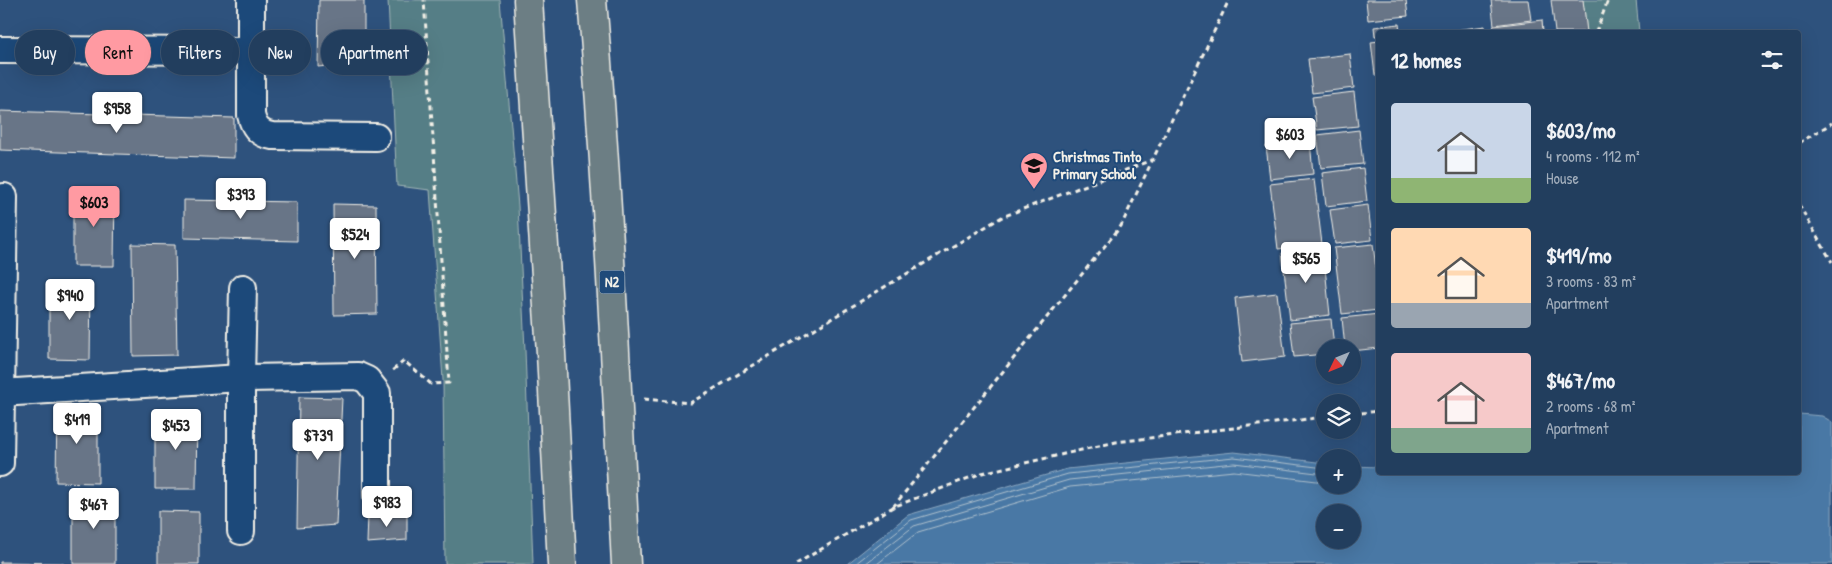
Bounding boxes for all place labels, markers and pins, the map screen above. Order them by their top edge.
pin: $958 [87,92,147,134]
pin: $603 [1260,118,1320,160]
place label: Christmas Tinto Primary School [1053,146,1141,185]
school or university icon: Christmas Tinto Primary School [1019,151,1049,190]
pin: $393 [211,178,271,220]
pin: $603 [64,186,124,228]
pin: $524 [325,218,385,260]
pin: $565 [1276,242,1336,284]
pin: $940 [40,278,100,321]
pin: $419 [47,402,107,445]
pin: $453 [146,408,206,451]
pin: $739 [288,418,348,461]
pin: $983 [357,486,417,528]
pin: $467 [64,488,124,530]

